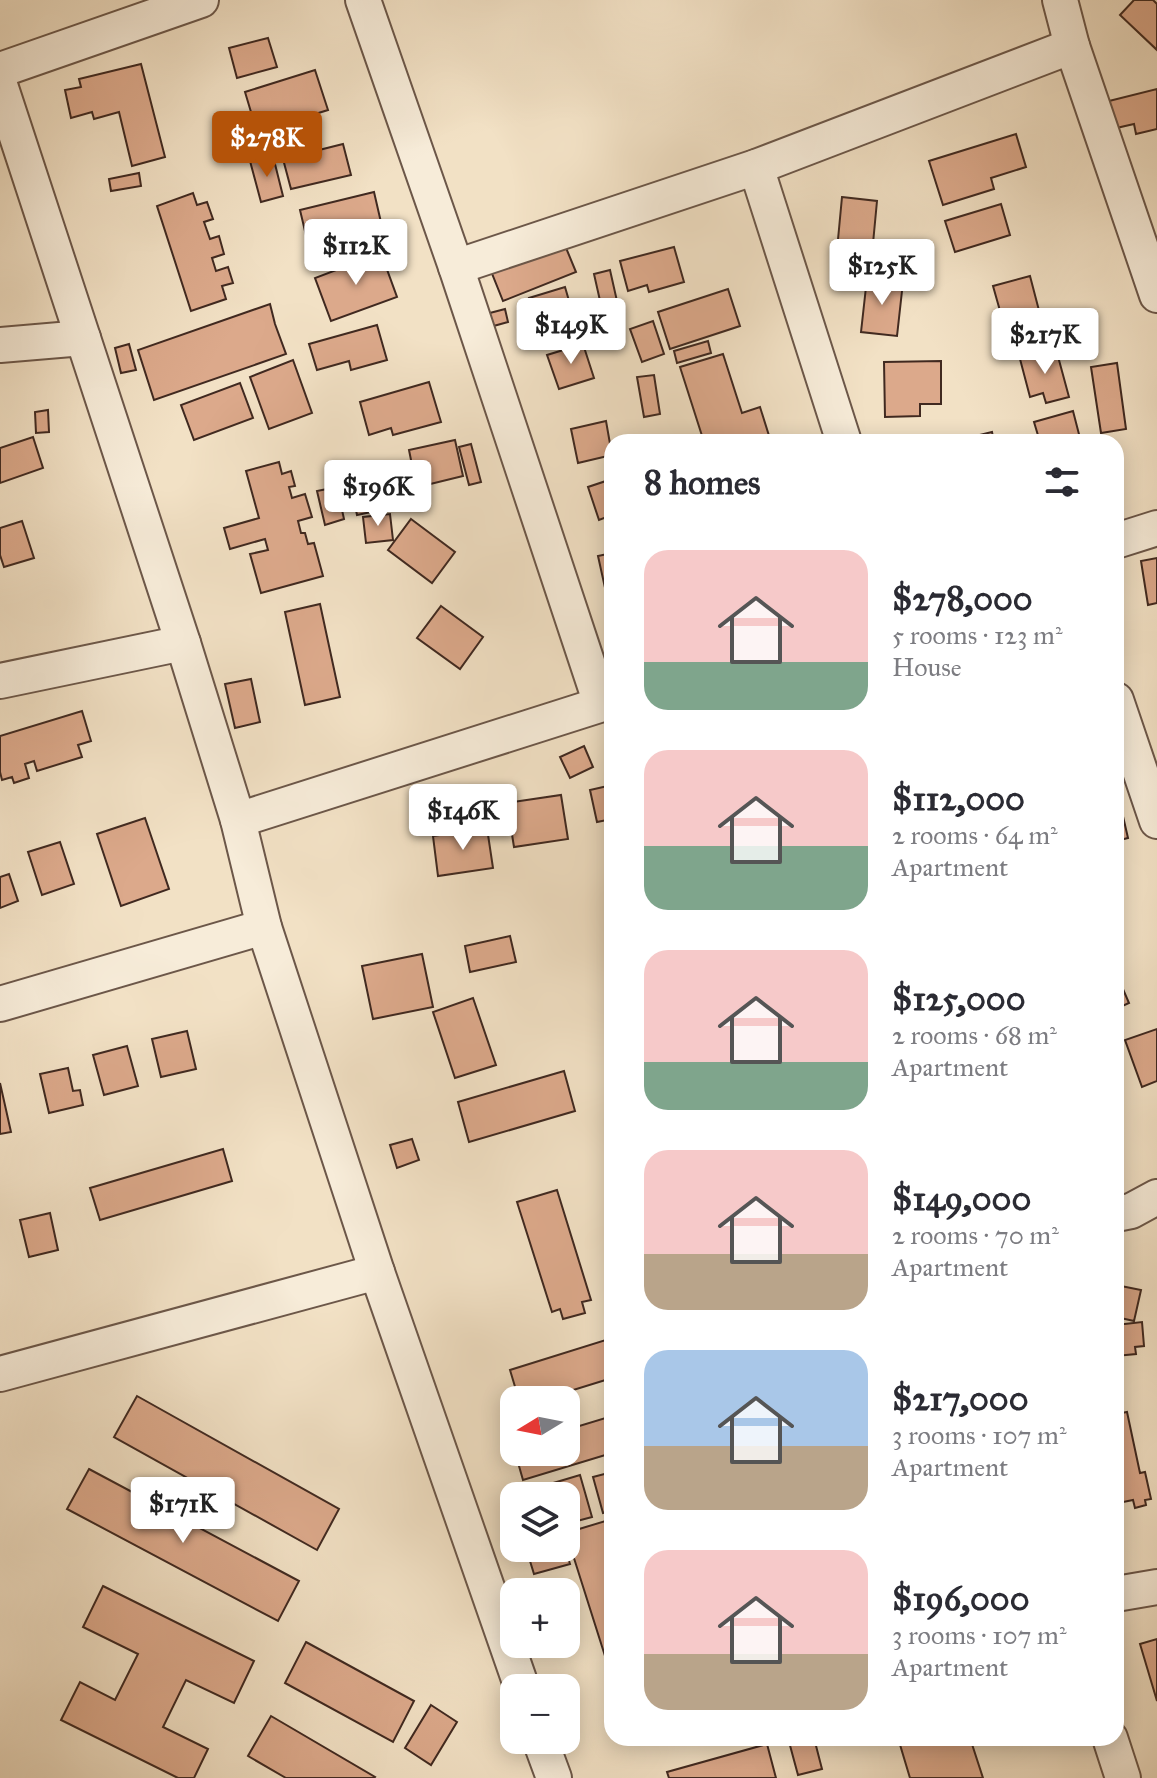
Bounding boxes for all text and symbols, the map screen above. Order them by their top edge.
pin: $278K [211,111,323,179]
text: $278K [230,121,304,153]
pin: $112K [300,219,412,287]
text: $112K [322,229,390,261]
pin: $125K [826,239,938,307]
text: $125K [847,249,917,281]
pin: $149K [515,298,627,366]
text: $149K [535,308,607,340]
pin: $217K [989,308,1101,376]
text: $217K [1009,318,1081,350]
pin: $196K [322,460,434,528]
icon: filters [1040,460,1084,504]
text: 8 homes [644,462,760,503]
text: $196K [342,470,414,502]
text: $278,000 [892,578,1033,619]
icon: home [708,582,804,678]
text: 5 rooms · 123 m² [892,619,1063,651]
text: House [892,651,962,683]
text: $112,000 [892,778,1025,819]
icon: home [708,782,804,878]
pin: $146K [407,784,519,852]
text: $146K [427,794,499,826]
text: 2 rooms · 64 m² [892,819,1058,851]
text: Apartment [892,851,1008,883]
text: $125,000 [892,978,1025,1019]
icon: home [708,982,804,1078]
text: 2 rooms · 68 m² [892,1019,1057,1051]
text: Apartment [892,1051,1008,1083]
text: $149,000 [892,1178,1031,1219]
icon: home [708,1182,804,1278]
text: 2 rooms · 70 m² [892,1219,1059,1251]
text: Apartment [892,1251,1008,1283]
text: $217,000 [892,1378,1028,1419]
icon: home [708,1382,804,1478]
north arrow [500,1386,580,1466]
map controls [500,1386,580,1754]
text: 3 rooms · 107 m² [892,1419,1067,1451]
text: Apartment [892,1451,1008,1483]
pin: $171K [127,1477,239,1545]
button: layers [500,1482,580,1562]
text: $171K [149,1487,217,1519]
button: + [500,1578,580,1658]
text: $196,000 [892,1578,1029,1619]
icon: home [708,1582,804,1678]
text: 3 rooms · 107 m² [892,1619,1067,1651]
text: Apartment [892,1651,1008,1683]
button: − [500,1674,580,1754]

